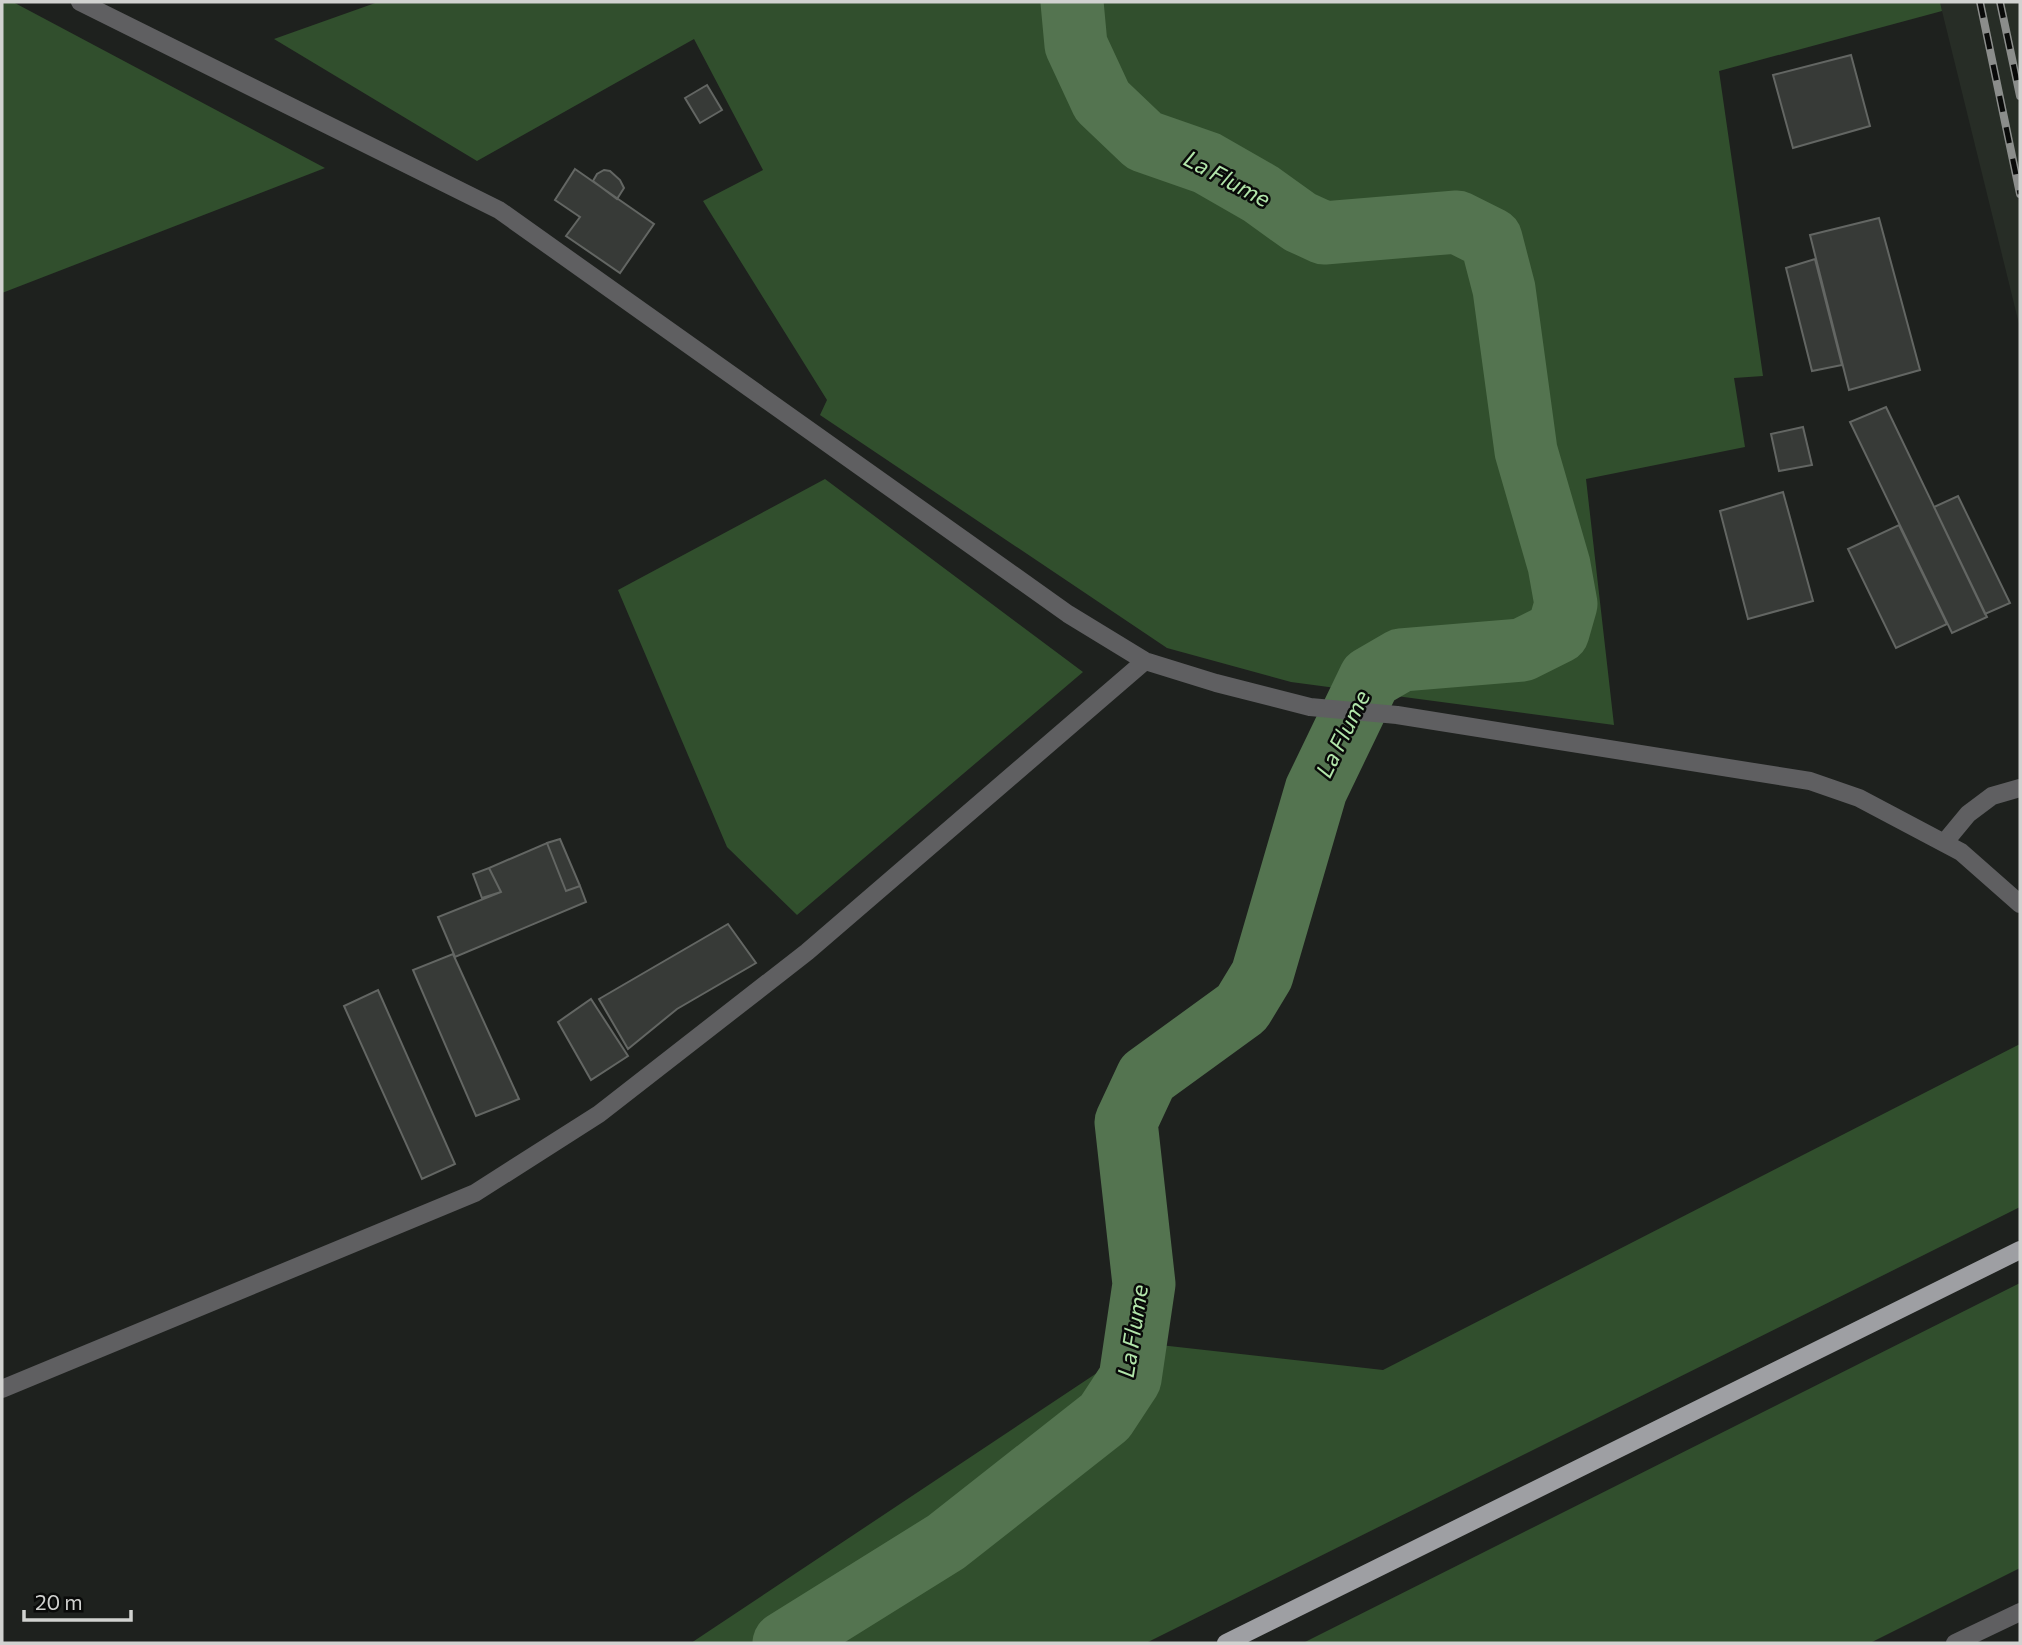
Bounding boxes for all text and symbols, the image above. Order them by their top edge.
water label: La Flume [1180,144,1275,212]
water label: La Flume [1309,685,1375,782]
water label: La Flume [1111,1282,1153,1379]
scale bar [24,1578,131,1622]
text: 20 m [35,1589,83,1614]

